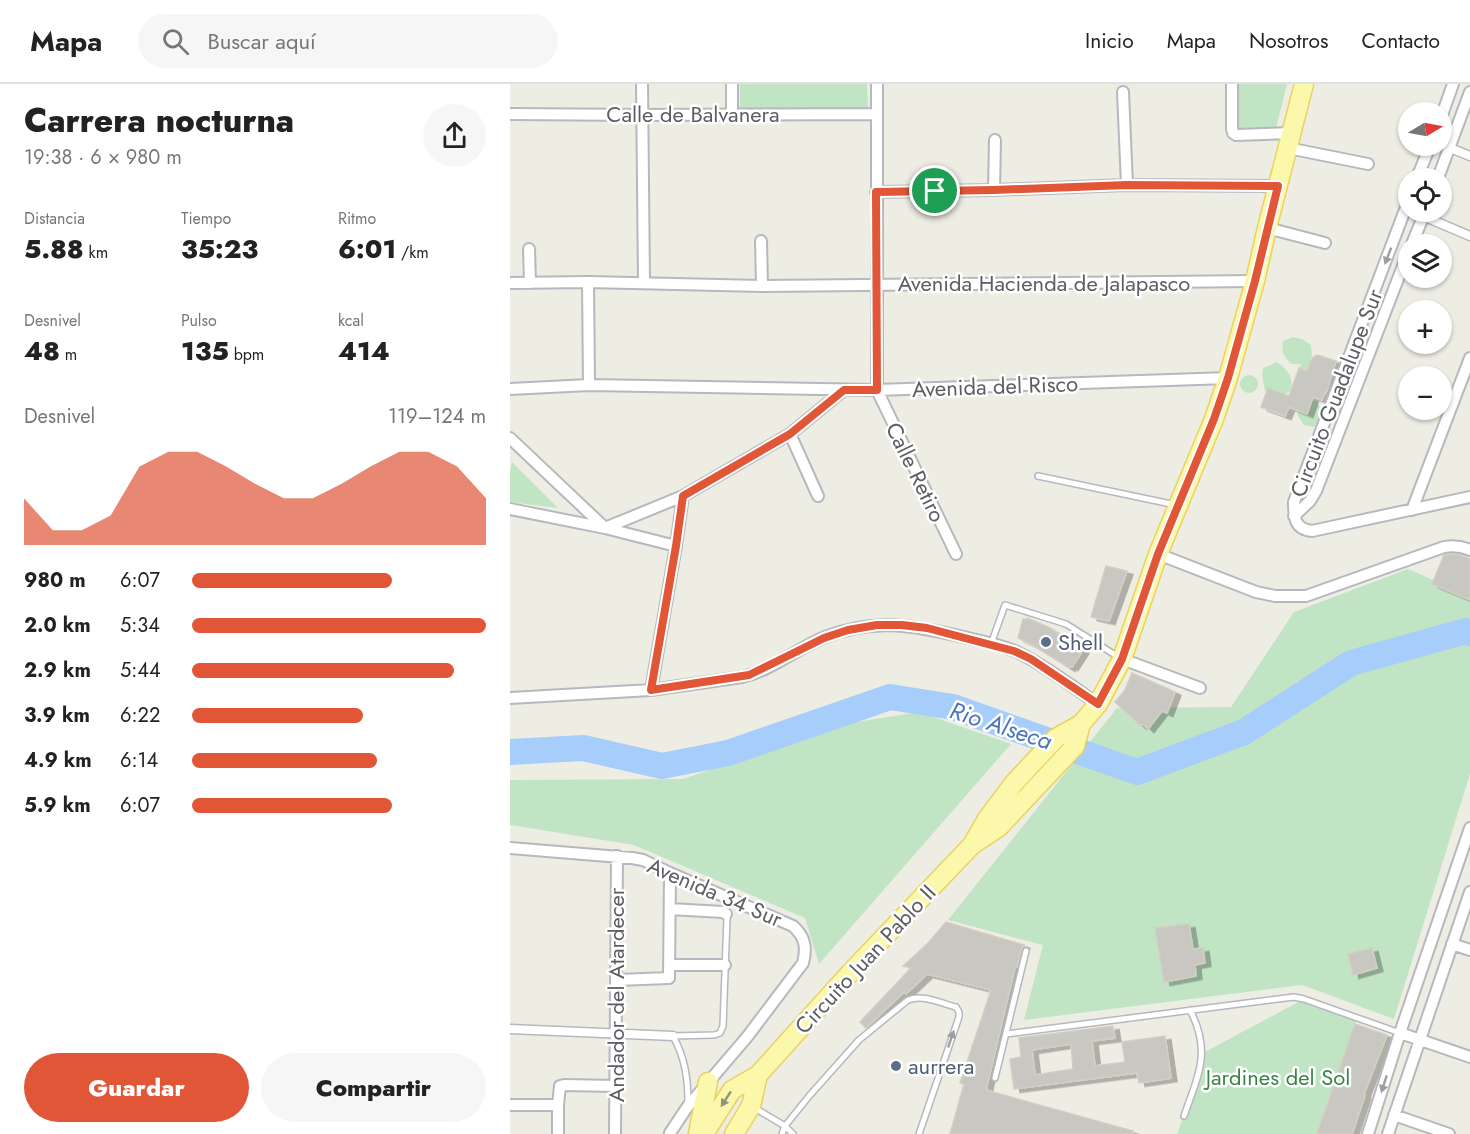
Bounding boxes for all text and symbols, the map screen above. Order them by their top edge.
search box [138,14,558,68]
text: Mapa [30,21,102,62]
icon: search [159,25,192,58]
text: Buscar aquí [207,25,316,57]
text: Inicio [1085,26,1134,56]
text: Mapa [1167,26,1216,56]
text: Nosotros [1249,26,1328,56]
text: Contacto [1361,26,1440,56]
text: Carrera nocturna [24,97,294,144]
street label: Calle de Balvanera [606,98,780,130]
north arrow [1398,102,1452,156]
map controls [1398,102,1452,420]
button: share [423,104,486,167]
text: 19:38 · 6 × 980 m [24,143,182,172]
pin [909,165,960,216]
button: locate [1398,168,1452,222]
icon: arrive [918,174,951,207]
text: Distancia [24,207,85,230]
text: Tiempo [181,207,231,230]
text: Ritmo [338,207,376,230]
text: 5.88 [24,230,84,268]
text: 35:23 [181,230,258,268]
text: 6:01 [338,230,396,268]
button: layers [1398,234,1452,288]
text: km [84,241,108,264]
text: /km [396,241,429,264]
one-way arrow [1382,248,1392,266]
street label: Avenida Hacienda de Jalapasco [898,267,1190,299]
street label: Circuito Guadalupe Sur [1282,284,1391,502]
button: + [1398,300,1452,354]
text: Desnivel [24,309,81,332]
text: Pulso [181,309,217,332]
text: kcal [338,309,364,332]
text: 48 [24,332,60,370]
text: 135 [181,332,229,370]
text: 414 [338,332,390,370]
text: m [60,343,77,366]
text: bpm [229,343,264,366]
button: − [1398,366,1452,420]
street label: Avenida del Risco [911,367,1079,405]
text: Desnivel [24,402,95,431]
text: 119–124 m [388,402,486,431]
street label: Calle Retiro [878,417,954,527]
text: 980 m [24,566,86,595]
text: 6:07 [120,566,160,595]
text: 2.0 km [24,611,91,640]
text: 5:34 [120,611,160,640]
place label: Shell [1058,626,1103,658]
marker: Shell [1039,635,1053,649]
text: 2.9 km [24,656,91,685]
text: 5:44 [120,656,161,685]
water label: Rio Alseca [946,693,1057,758]
text: 3.9 km [24,701,90,730]
text: 6:22 [120,701,160,730]
text: 4.9 km [24,746,92,775]
text: 6:14 [120,746,158,775]
text: 5.9 km [24,791,91,820]
text: 6:07 [120,791,160,820]
street label: Avenida 34 Sur [643,849,788,935]
street label: Circuito Juan Pablo II [787,877,943,1041]
street label: Andador del Atardecer [600,887,632,1102]
one-way arrow [947,1030,957,1048]
place label: aurrera [908,1050,974,1082]
button: Guardar [24,1053,249,1122]
button: Compartir [261,1053,486,1122]
marker: aurrera [889,1059,903,1073]
park label: Jardines del Sol [1203,1061,1350,1093]
one-way arrow [1379,1075,1388,1093]
one-way arrow [720,1091,732,1107]

